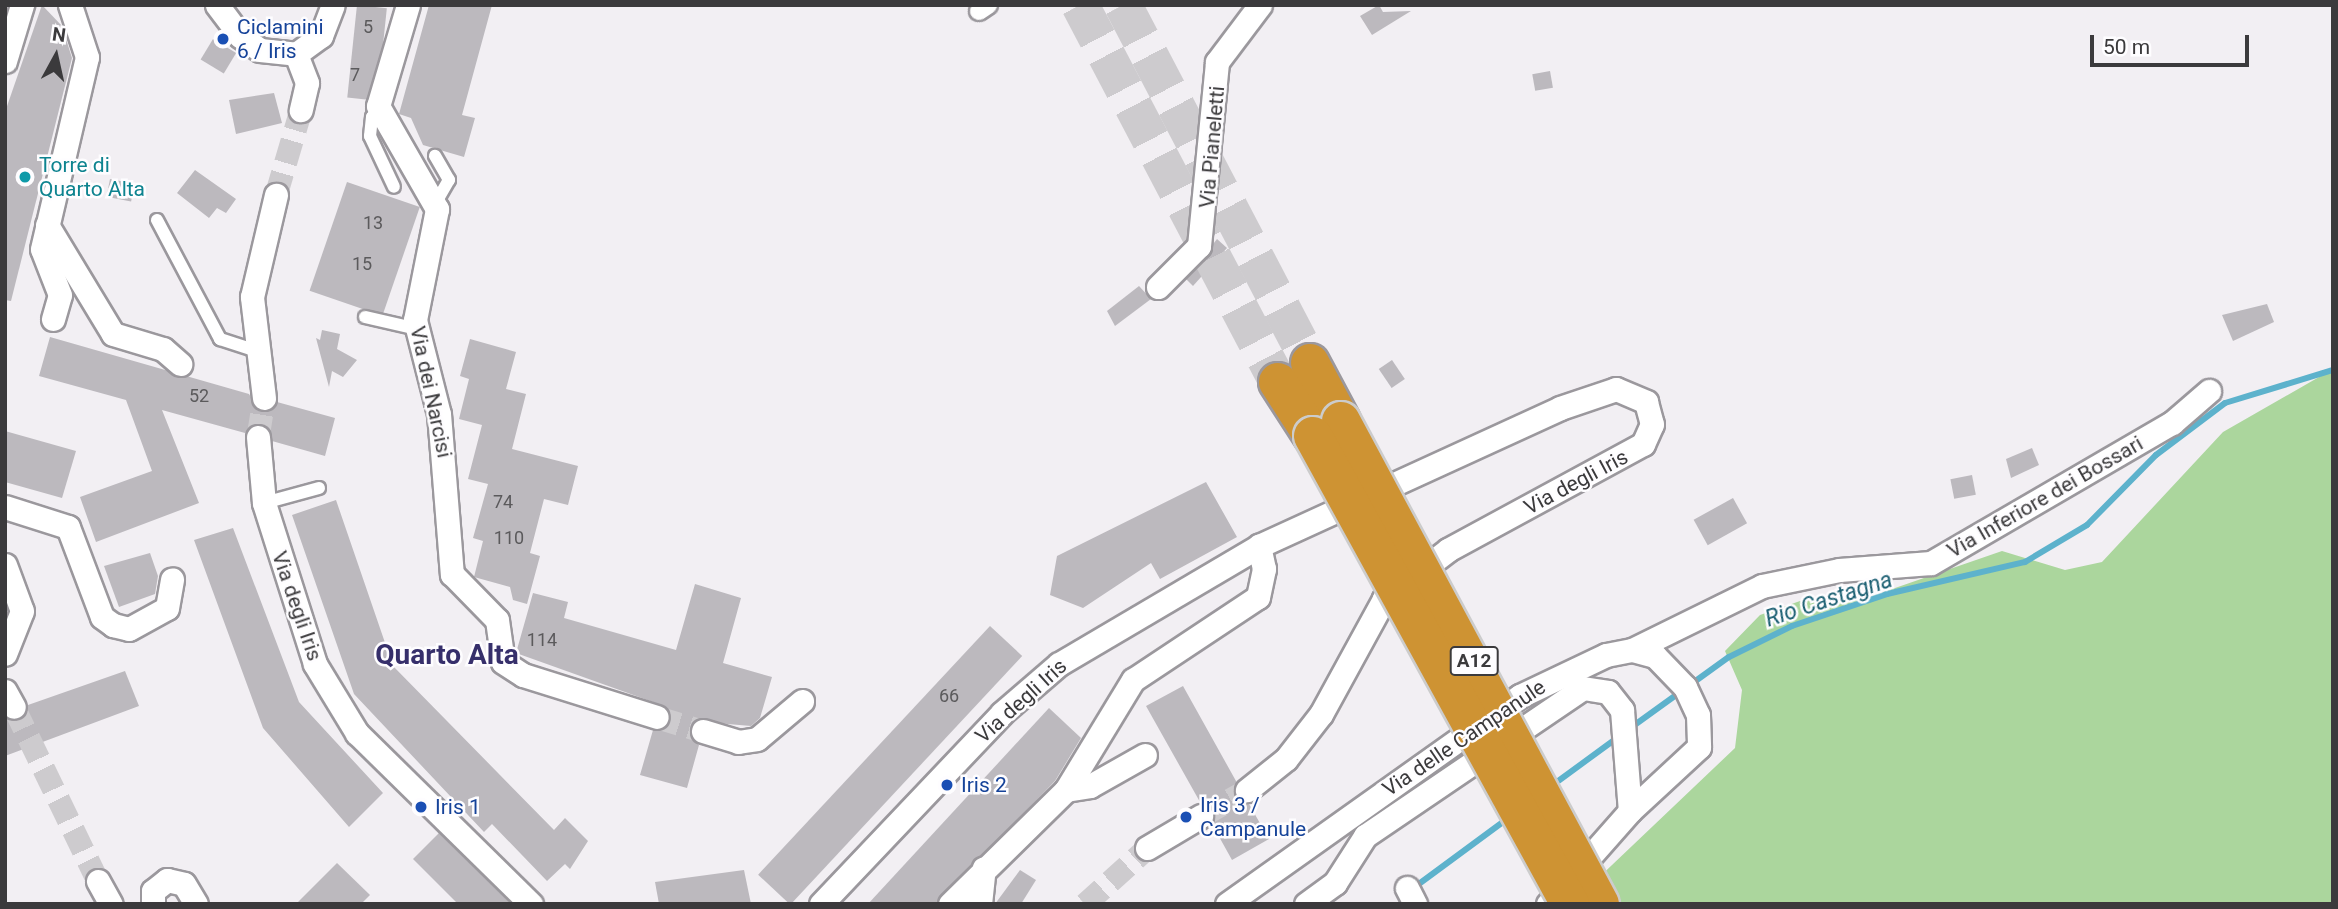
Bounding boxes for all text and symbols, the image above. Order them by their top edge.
place label: Ciclamini 6 / Iris [237,14,324,64]
house number: 5 [363,16,373,38]
north arrow [21,21,91,91]
scale bar [2093,21,2252,65]
text: N [51,22,67,47]
marker: Ciclamini 6 / Iris [215,31,231,47]
text: 50 m [2103,35,2150,59]
house number: 7 [350,64,360,86]
street label: Via Pianeletti [1194,85,1230,209]
place label: Torre di Quarto Alta [39,152,145,202]
marker: Torre di Quarto Alta [17,169,33,185]
house number: 13 [363,212,383,234]
house number: 15 [352,253,372,275]
street label: Via dei Narcisi [405,324,457,460]
house number: 52 [189,385,209,407]
street label: Via Inferiore dei Bossari [1943,431,2147,563]
street label: Via degli Iris [1520,444,1632,520]
house number: 74 [493,491,513,513]
house number: 110 [494,527,524,549]
street label: Via degli Iris [267,548,327,664]
water label: Rio Castagna [1762,566,1896,634]
house number: 114 [527,629,557,651]
district label: Quarto Alta [375,638,519,672]
road number: A12 [1450,646,1498,676]
street label: Via degli Iris [970,653,1072,749]
street label: Via delle Campanule [1378,674,1550,802]
house number: 66 [939,685,959,707]
place label: Iris 2 [961,772,1007,798]
marker: Iris 2 [939,777,955,793]
place label: Iris 3 / Campanule [1200,792,1306,842]
place label: Iris 1 [435,794,481,820]
marker: Iris 1 [413,799,429,815]
marker: Iris 3 / Campanule [1178,809,1194,825]

